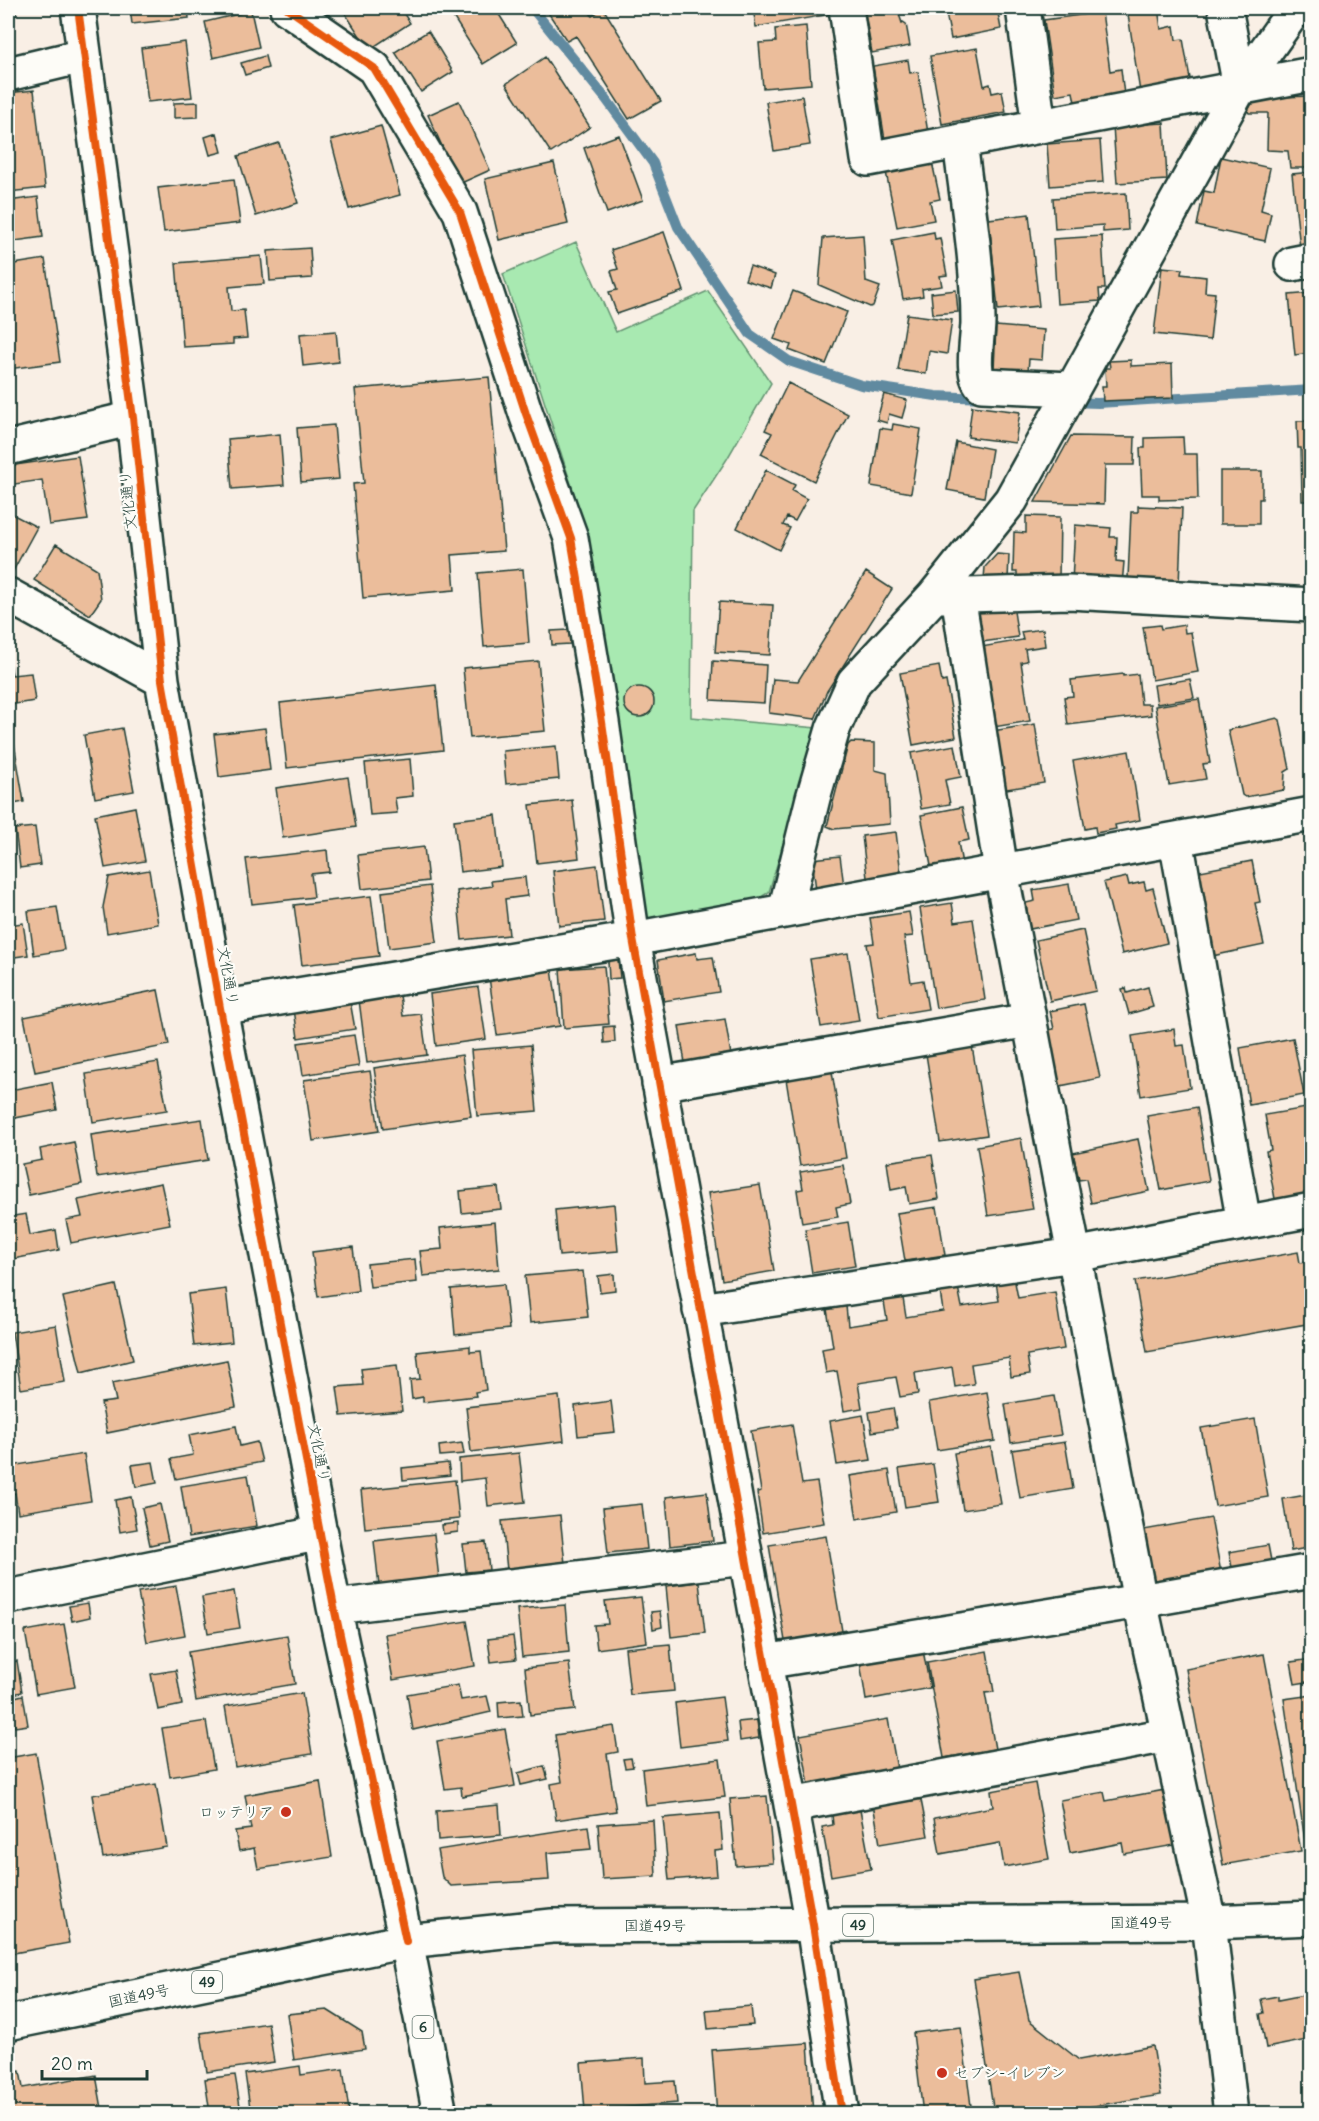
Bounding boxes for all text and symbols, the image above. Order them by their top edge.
street label: 文化通り [115,469,140,531]
street label: 文化通り [214,945,243,1007]
street label: 文化通り [304,1422,335,1484]
place label: ロッテリア [199,1802,274,1821]
marker: ロッテリア [279,1805,293,1819]
street label: 国道49号 [1110,1913,1172,1932]
road number: 49 [843,1914,873,1936]
street label: 国道49号 [624,1916,686,1935]
road number: 49 [192,1971,222,1993]
street label: 国道49号 [106,1980,171,2011]
road number: 6 [412,2016,434,2038]
scale bar [42,2043,147,2081]
text: 20 m [51,2052,93,2075]
place label: セブン-イレブン [954,2063,1065,2082]
marker: セブン-イレブン [935,2066,949,2080]

